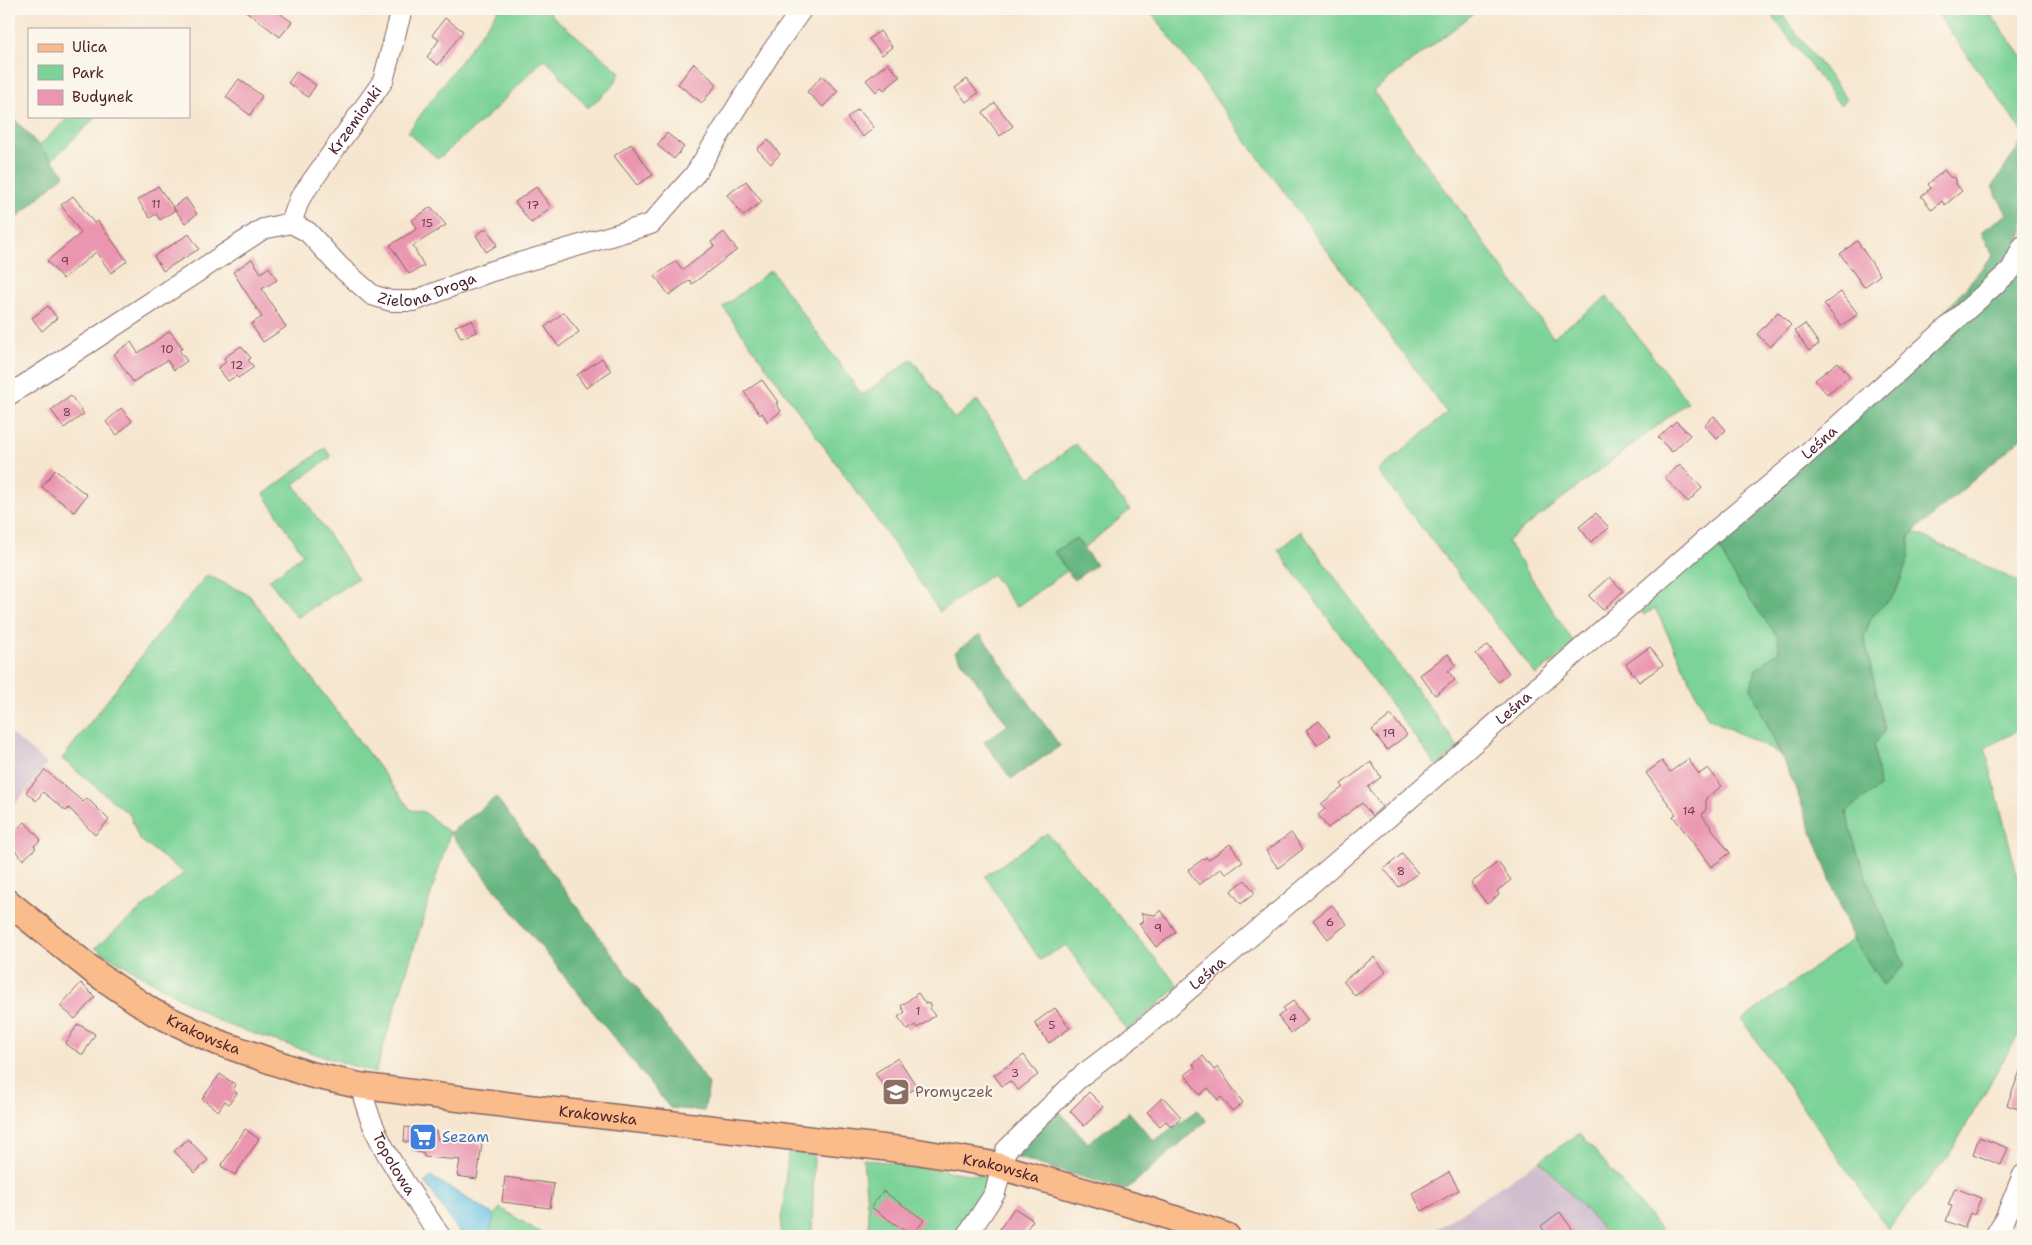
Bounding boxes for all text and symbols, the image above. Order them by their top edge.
legend [28,28,190,118]
text: Ulica [72,37,108,57]
text: Park [72,63,104,83]
street label: Krzemionki [324,82,387,159]
text: Budynek [72,87,133,107]
house number: 11 [151,196,161,212]
house number: 17 [527,197,539,213]
house number: 15 [421,215,433,231]
house number: 9 [61,253,69,269]
street label: Zielona Droga [375,268,480,311]
house number: 10 [160,341,174,357]
house number: 12 [231,357,243,373]
house number: 8 [63,404,71,420]
street label: Leśna [1797,421,1842,464]
street label: Leśna [1491,686,1536,729]
house number: 19 [1383,725,1395,741]
house number: 14 [1683,803,1695,819]
house number: 8 [1397,863,1405,879]
house number: 6 [1326,914,1334,930]
house number: 9 [1154,920,1162,936]
street label: Leśna [1185,952,1230,995]
house number: 1 [915,1003,921,1019]
street label: Krakowska [163,1010,244,1060]
house number: 4 [1289,1010,1297,1026]
house number: 5 [1048,1017,1056,1033]
house number: 3 [1011,1065,1019,1081]
school or university icon: Promyczek [881,1077,911,1107]
place label: Promyczek [915,1082,993,1102]
street label: Krakowska [558,1101,639,1130]
supermarket icon: Sezam [408,1122,438,1152]
place label: Sezam [442,1127,489,1147]
street label: Topolowa [368,1129,420,1200]
street label: Krakowska [961,1149,1043,1188]

